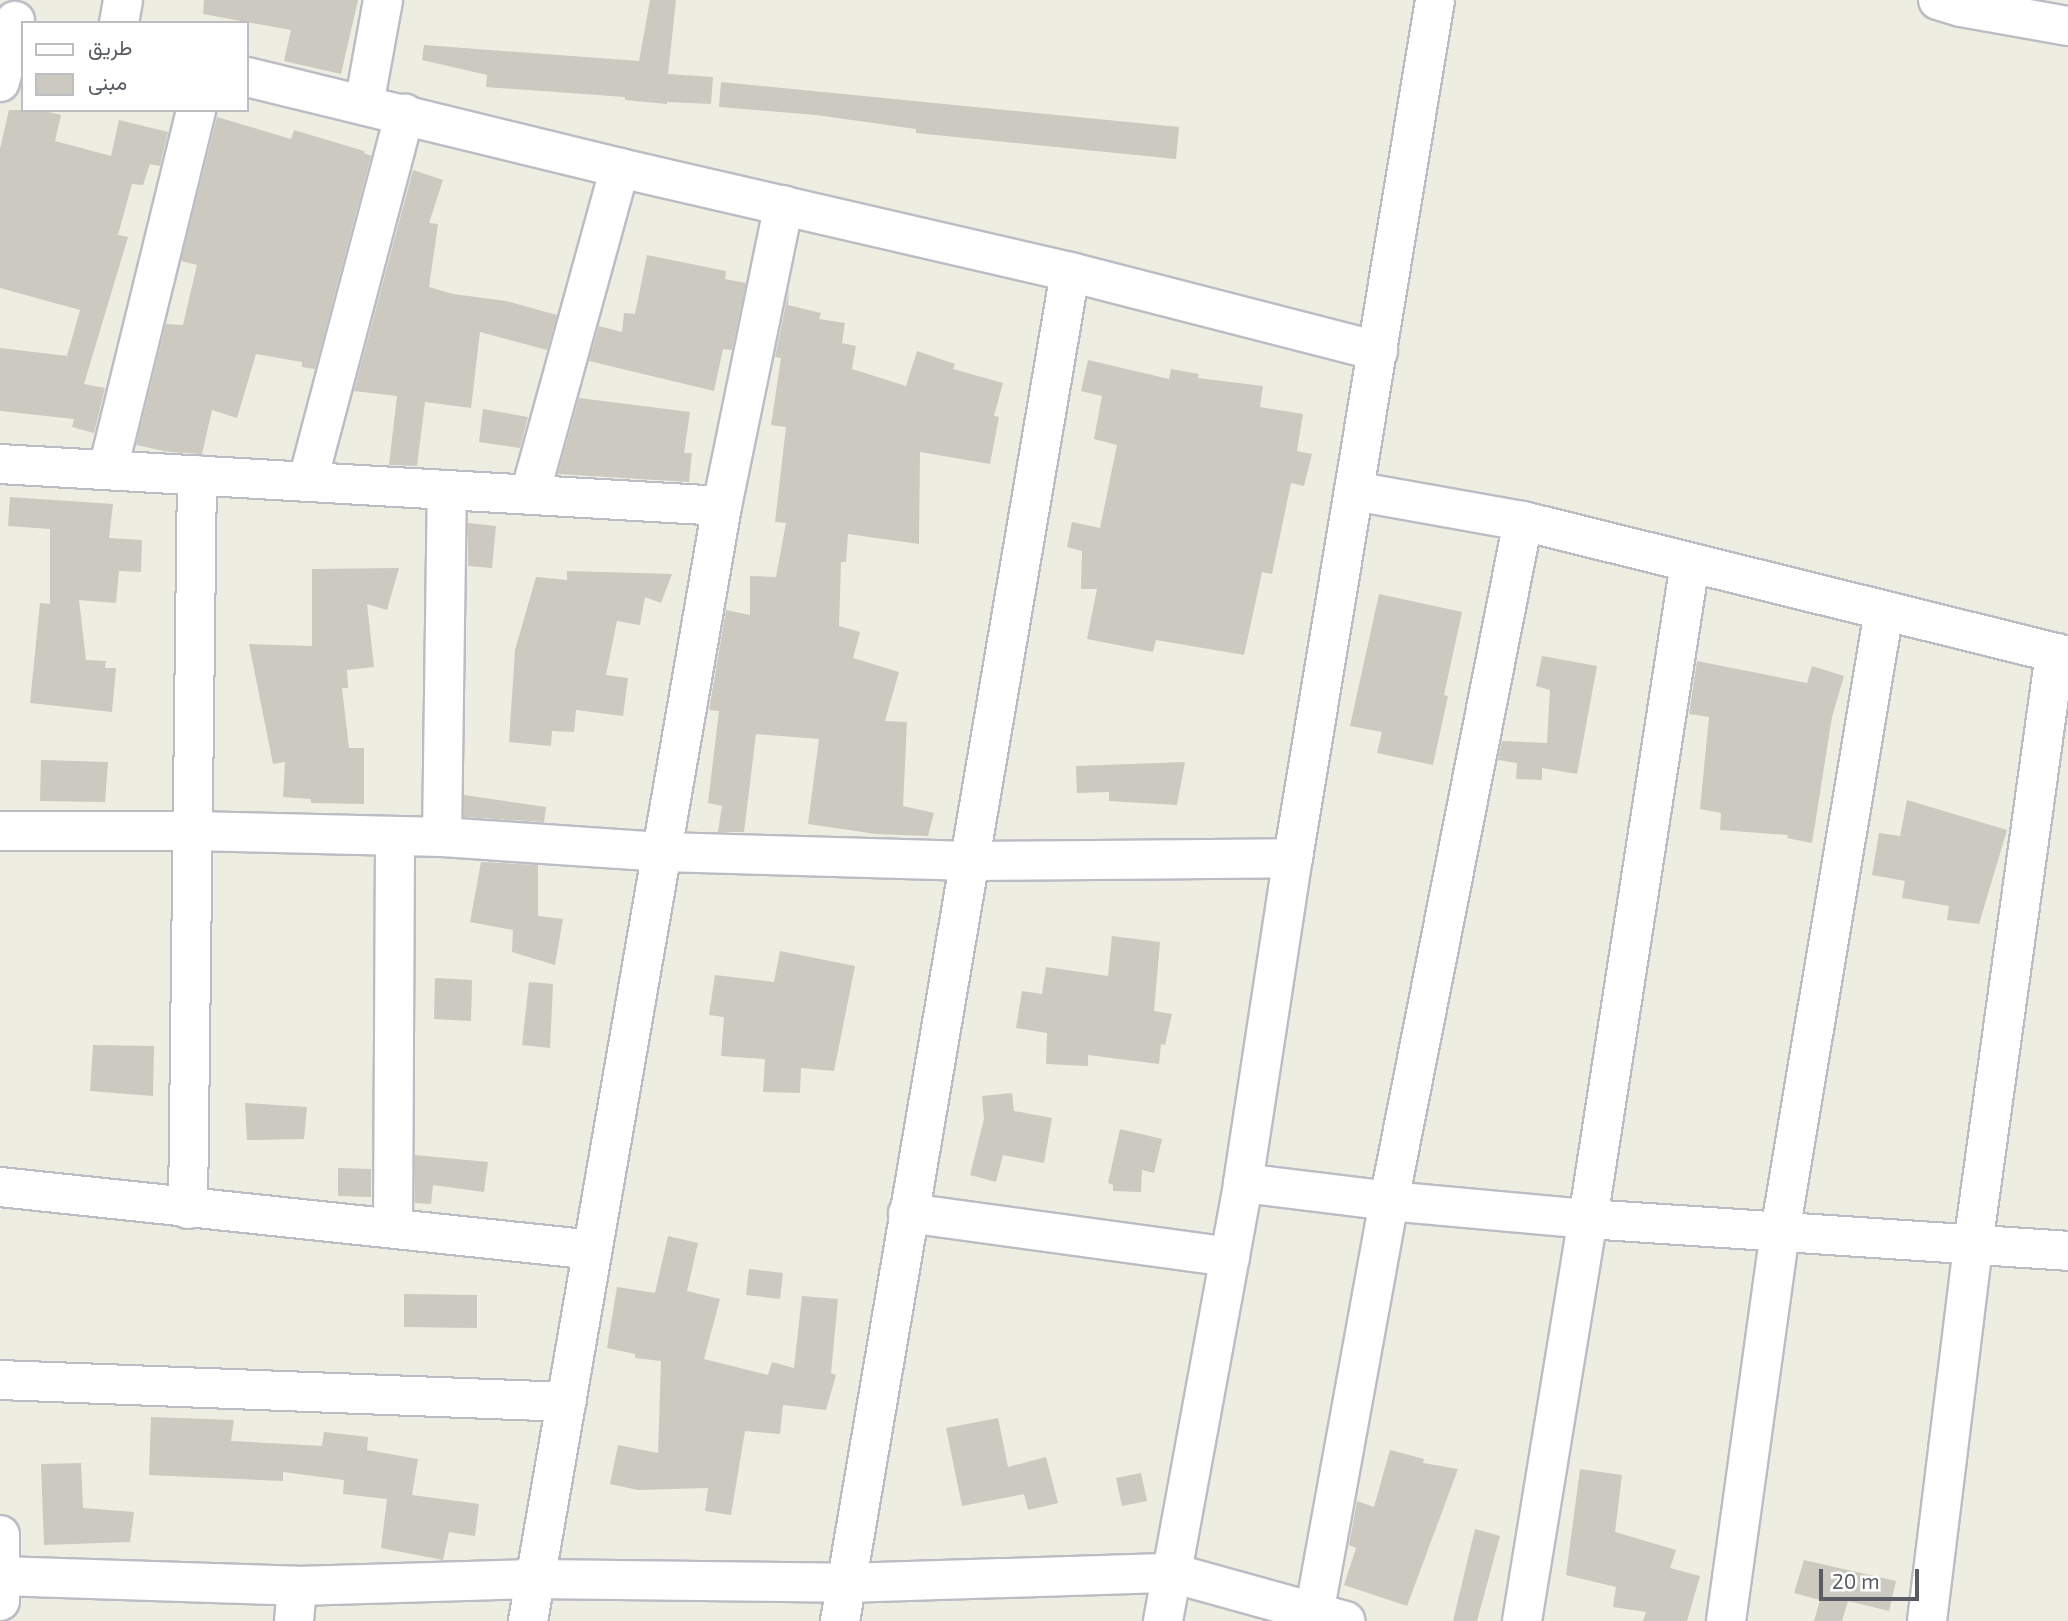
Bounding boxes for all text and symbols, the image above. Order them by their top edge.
legend [21,21,248,112]
text: طريق [88,34,133,59]
text: مبنى [88,69,127,94]
scale bar [1823,1554,1923,1598]
text: 20 m [1832,1568,1880,1593]

